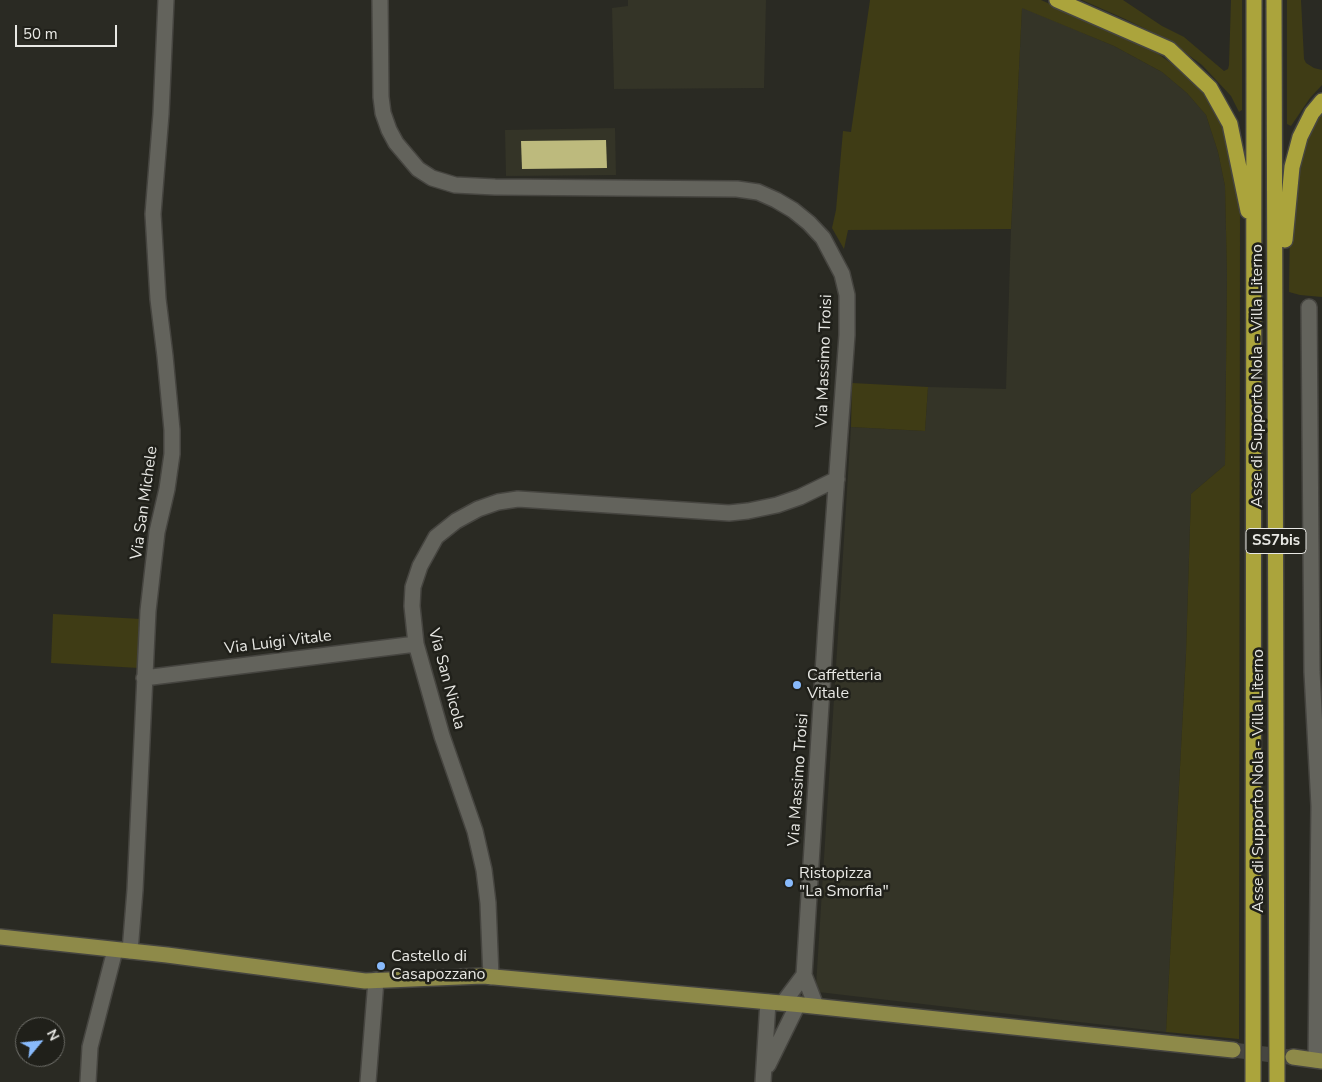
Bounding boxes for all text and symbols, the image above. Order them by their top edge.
scale bar [18,15,120,47]
text: 50 m [23,24,58,44]
street label: Asse di Supporto Nola - Villa Literno [1248,244,1268,508]
street label: Via Massimo Troisi [813,294,837,428]
street label: Via San Michele [128,445,162,561]
road number: SS7bis [1246,528,1306,554]
street label: Via San Nicola [423,626,469,732]
street label: Via Luigi Vitale [223,627,333,659]
street label: Asse di Supporto Nola - Villa Literno [1249,649,1269,913]
place label: Caffetteria Vitale [807,666,882,704]
marker: Caffetteria Vitale [791,679,803,691]
street label: Via Massimo Troisi [785,713,813,847]
place label: Ristopizza "La Smorfia" [799,864,889,902]
marker: Ristopizza "La Smorfia" [783,877,795,889]
place label: Castello di Casapozzano [391,947,485,985]
marker: Castello di Casapozzano [375,960,387,972]
north arrow [15,1017,65,1067]
text: N [42,1026,64,1044]

